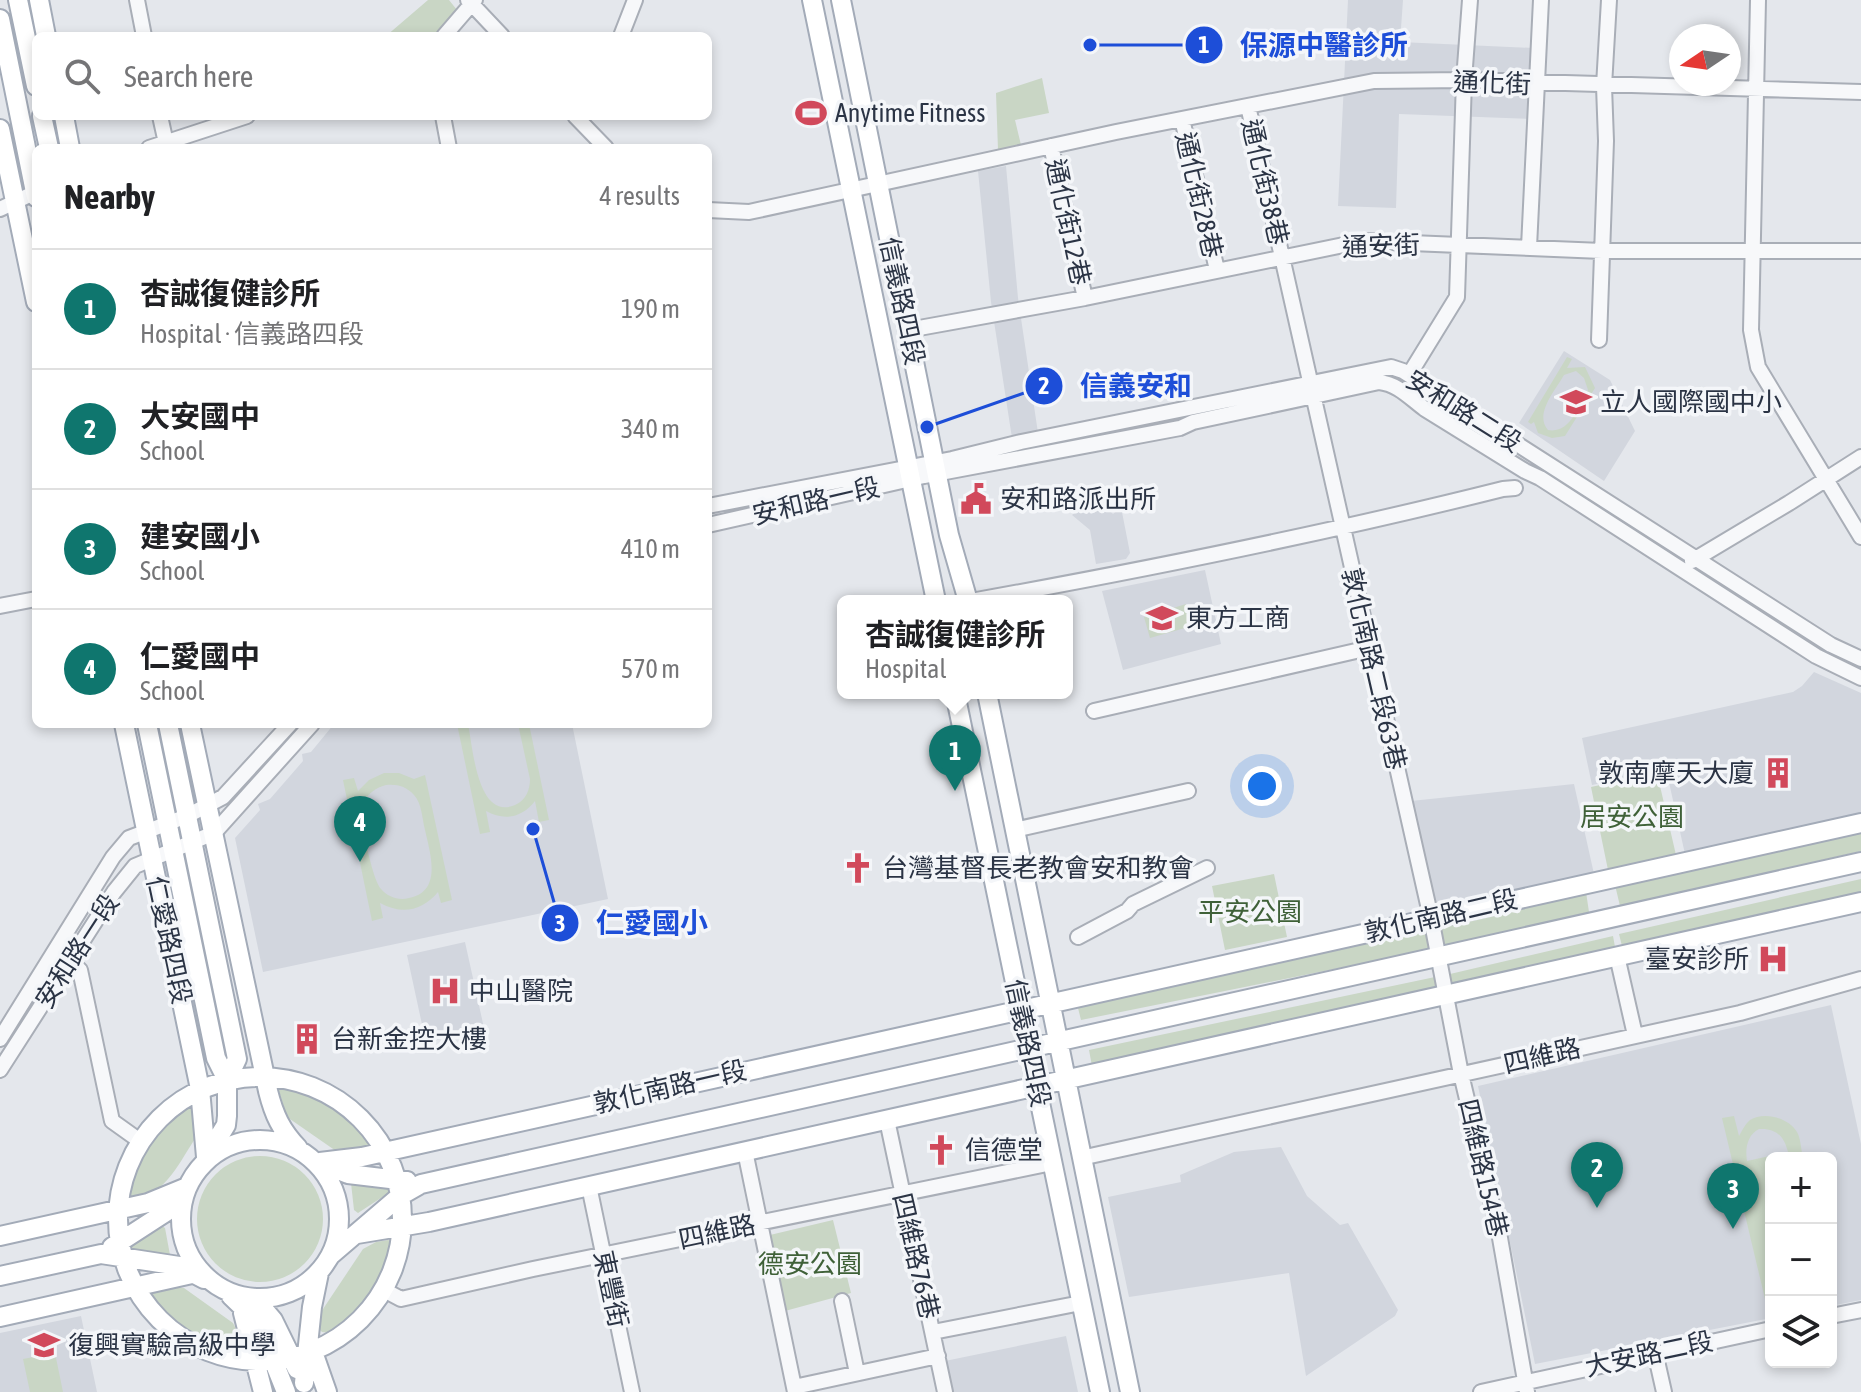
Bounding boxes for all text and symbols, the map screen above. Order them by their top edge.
callout: 保源中醫診所 [1184,19,1424,71]
north arrow [1669,24,1741,96]
text: 保源中醫診所 [1240,29,1408,61]
text: 1 [1198,31,1210,58]
search box [32,32,712,120]
icon: search [60,54,104,98]
text: Search here [124,59,253,93]
street label: 通化街 [1452,67,1532,99]
sports icon: Anytime Fitness [794,96,828,130]
place label: Anytime Fitness [835,98,985,128]
street label: 通化街38巷 [1236,116,1294,248]
street label: 通化街28巷 [1170,129,1228,261]
street label: 通化街12巷 [1040,156,1096,288]
text: Nearby [64,177,155,216]
text: 4 results [599,181,680,211]
street label: 通安街 [1341,230,1421,262]
street label: 信義路四段 [874,234,930,368]
text: 杏誠復健診所 [140,276,320,310]
text: 1 [84,294,96,324]
text: 190 m [621,294,680,324]
text: Hospital · 信義路四段 [140,319,364,349]
callout: 信義安和 [1024,360,1208,412]
street label: 安和路二段 [1401,364,1527,458]
text: 信義安和 [1080,370,1192,402]
text: 2 [1038,372,1050,399]
school or university icon: 立人國際國中小 [1559,385,1593,419]
place label: 立人國際國中小 [1600,387,1782,417]
text: 大安國中 [140,399,260,433]
text: 2 [84,414,96,444]
text: 340 m [621,414,680,444]
text: School [140,436,204,466]
street label: 安和路一段 [749,472,883,530]
public building icon: 安和路派出所 [959,482,993,516]
place label: 安和路派出所 [1000,484,1156,514]
text: 建安國小 [140,519,260,553]
text: 3 [84,534,96,564]
text: 410 m [621,534,680,564]
text: School [140,556,204,586]
street label: 敦化南路二段63巷 [1336,565,1412,773]
popup [837,595,1073,699]
school or university icon: 東方工商 [1145,601,1179,635]
place label: 東方工商 [1186,603,1290,633]
text: 杏誠復健診所 [865,617,1045,651]
text: 仁愛國中 [140,639,260,673]
text: 4 [84,654,96,684]
text: 570 m [621,654,680,684]
text: Hospital [865,654,946,684]
text: School [140,676,204,706]
pin: 1 [929,725,981,791]
building icon: 敦南摩天大廈 [1761,756,1795,790]
place label: 敦南摩天大廈 [1598,758,1754,788]
your location [1242,766,1282,806]
pin: 4 [334,796,386,862]
park label: 居安公園 [1580,802,1684,832]
church icon: 台灣基督長老教會安和教會 [841,851,875,885]
place label: 台灣基督長老教會安和教會 [882,853,1194,883]
street label: 仁愛路四段 [141,873,197,1007]
street label: 敦化南路二段 [1362,884,1520,948]
street label: 安和路一段 [29,888,125,1014]
callout: 仁愛國小 [540,897,724,949]
park label: 平安公園 [1198,897,1302,927]
text: 仁愛國小 [596,907,708,939]
text: 3 [554,910,566,937]
hospital icon: 臺安診所 [1756,942,1790,976]
place label: 臺安診所 [1645,944,1749,974]
hospital icon: 中山醫院 [428,974,462,1008]
place label: 中山醫院 [469,976,573,1006]
street label: 信義路四段 [1000,976,1056,1110]
building icon: 台新金控大樓 [290,1022,324,1056]
place label: 台新金控大樓 [331,1024,487,1054]
street label: 四維路 [1501,1033,1583,1079]
street label: 敦化南路一段 [591,1055,749,1119]
street label: 四維路154巷 [1453,1096,1513,1240]
church icon: 信德堂 [924,1133,958,1167]
place label: 信德堂 [965,1135,1043,1165]
pin: 2 [1571,1142,1623,1208]
map controls [1765,1152,1837,1368]
button: + [1765,1152,1837,1224]
pin: 3 [1707,1163,1759,1229]
street label: 四維路76巷 [887,1190,945,1322]
street label: 四維路 [676,1209,758,1255]
button: − [1765,1224,1837,1296]
street label: 東豐街 [588,1248,634,1330]
park label: 德安公園 [758,1249,862,1279]
button: layers [1765,1296,1837,1368]
street label: 大安路二段 [1582,1326,1716,1382]
school or university icon: 復興實驗高級中學 [27,1328,61,1362]
place label: 復興實驗高級中學 [68,1330,276,1360]

